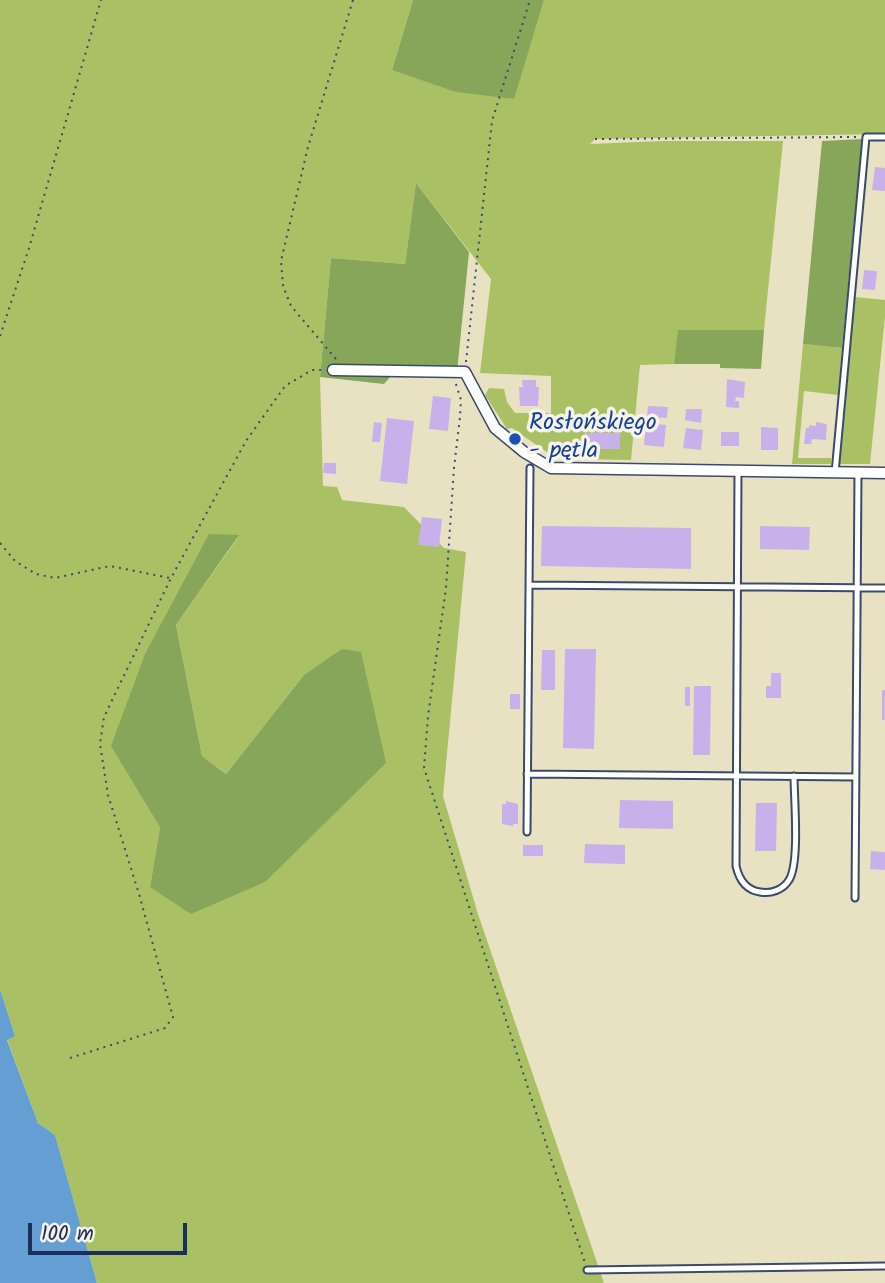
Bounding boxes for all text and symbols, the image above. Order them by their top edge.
place label: Rosłońskiego - pętla [529,411,657,467]
marker: Rosłońskiego - pętla [507,431,523,447]
scale bar [32,1210,191,1254]
text: 100 m [41,1218,94,1251]

